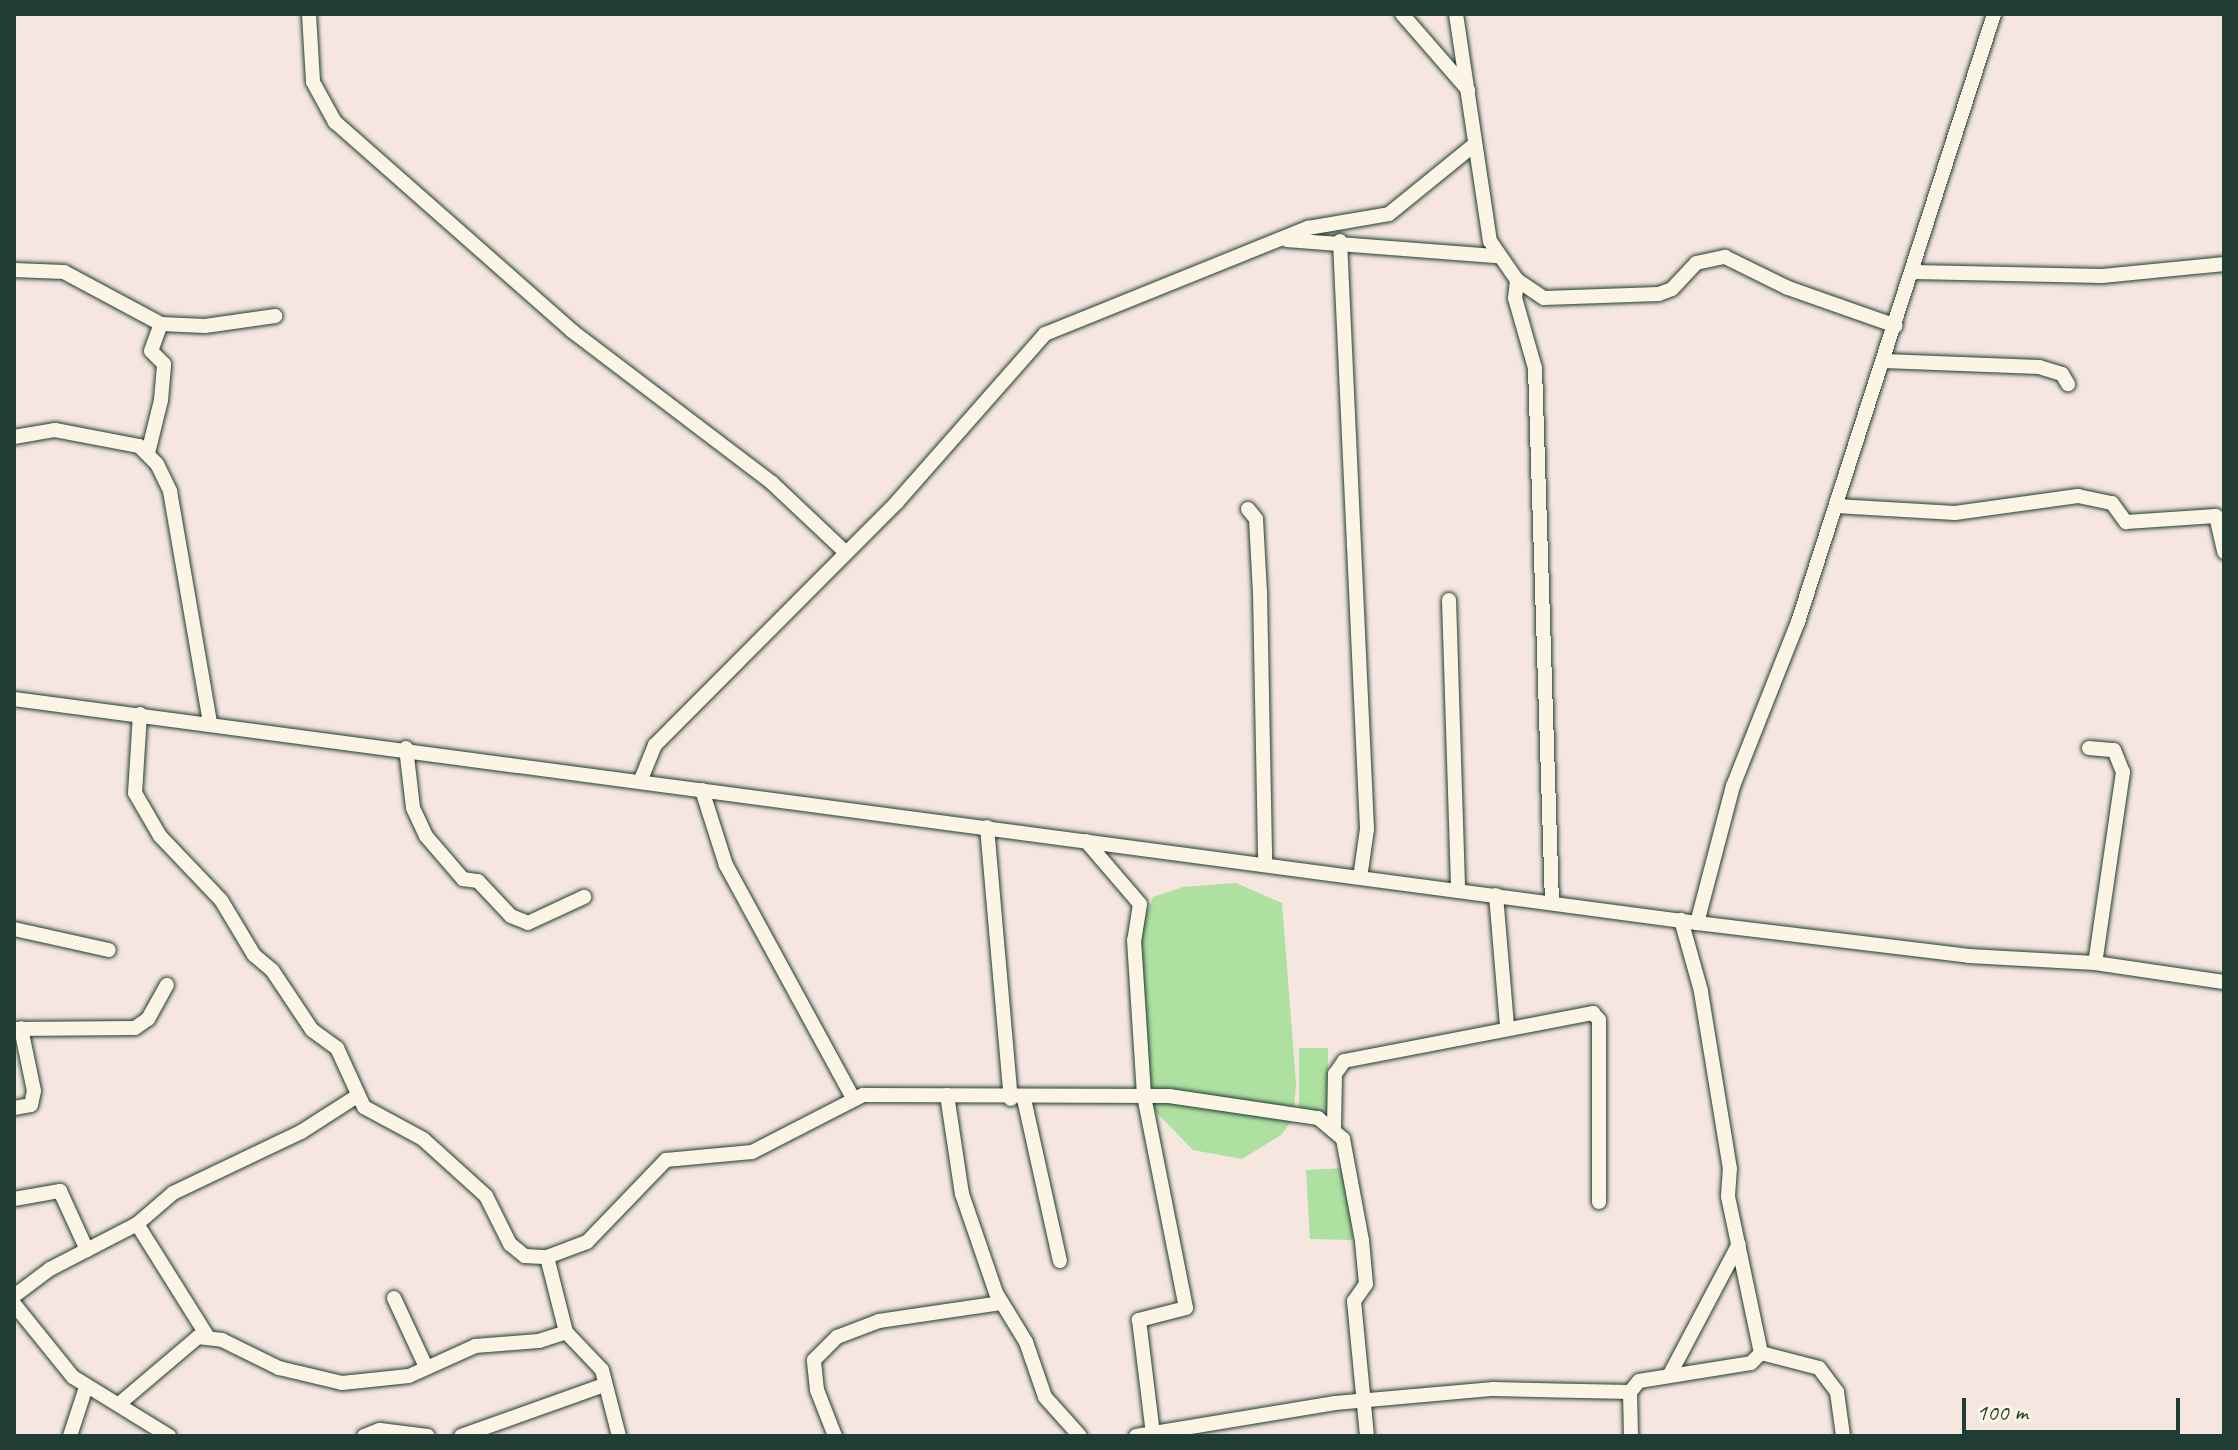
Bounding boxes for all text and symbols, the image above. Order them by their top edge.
scale bar [1966,1382,2184,1432]
text: 100 m [1976,1397,2028,1427]

